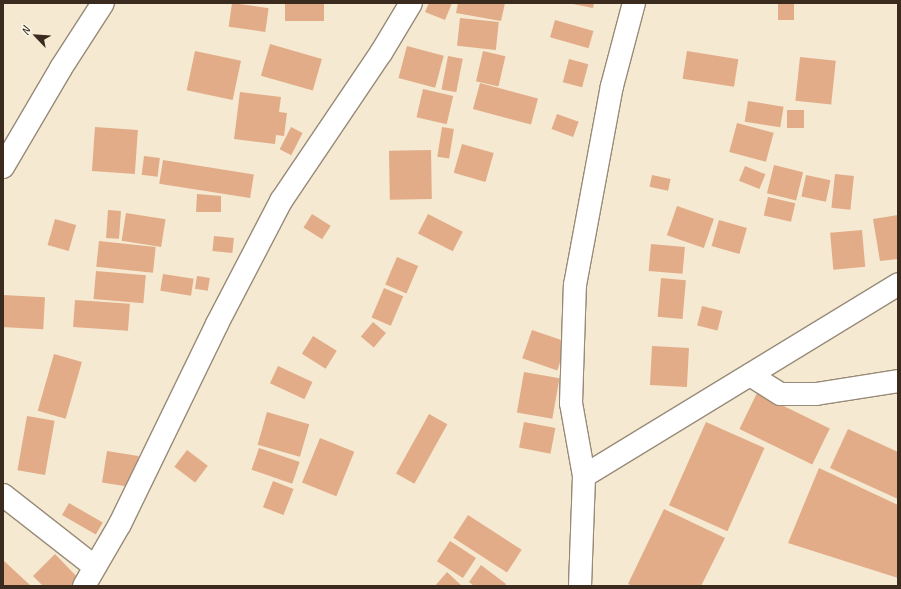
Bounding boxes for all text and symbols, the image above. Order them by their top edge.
north arrow [16,16,56,56]
text: N [17,25,33,37]

